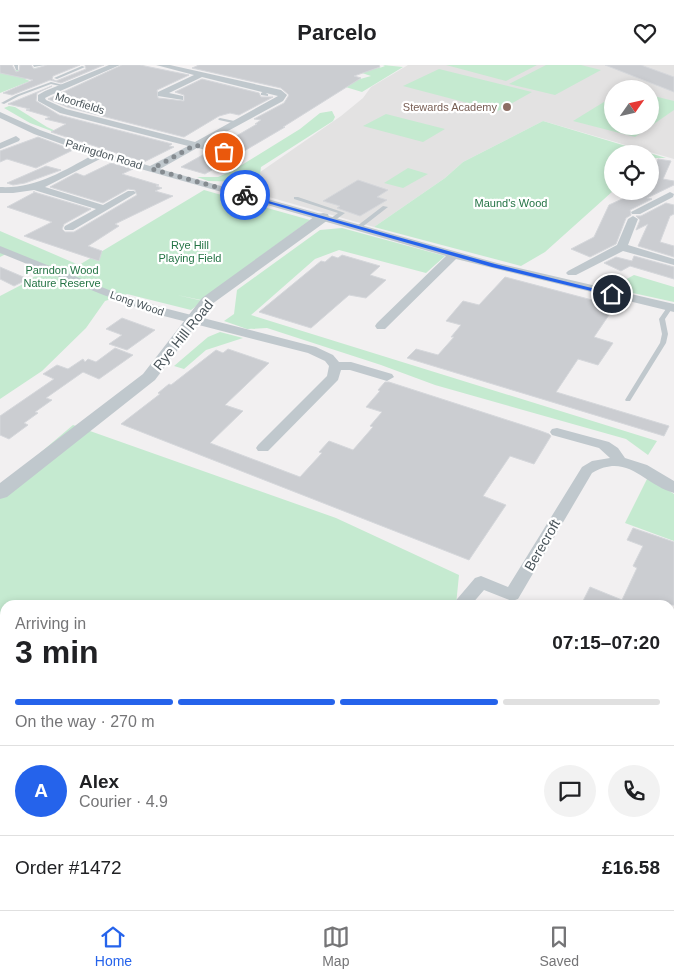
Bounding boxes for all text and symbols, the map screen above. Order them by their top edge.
icon: menu [15,19,43,47]
icon: heart [631,19,659,47]
text: Parcelo [297,20,377,45]
north arrow [604,80,659,135]
map controls [604,80,659,200]
street label: Moorfields [54,90,106,116]
place label: Stewards Academy [403,101,497,113]
marker: Stewards Academy [501,101,513,113]
pin [203,131,245,173]
street label: Paringdon Road [64,137,144,171]
icon: bag [210,138,238,166]
button: locate [604,145,659,200]
courier [220,170,270,220]
icon: bike [231,181,259,209]
park label: Maund's Wood [475,197,547,209]
park label: Rye Hill Playing Field [159,239,221,264]
park label: Parndon Wood Nature Reserve [23,264,101,289]
pin [591,273,633,315]
icon: home [598,280,626,308]
street label: Long Wood [109,288,165,318]
street label: Rye Hill Road [150,297,216,373]
street label: Berecroft [521,516,563,574]
text: Arriving in [15,615,86,632]
text: 07:15–07:20 [552,632,660,653]
text: 3 min [15,634,99,670]
text: On the way · 270 m [15,713,155,730]
button: chat [544,765,596,817]
button: phone [608,765,660,817]
text: Alex [79,771,119,792]
text: A [34,780,48,801]
text: Courier · 4.9 [79,793,168,810]
text: Order #1472 [15,857,122,878]
text: £16.58 [602,857,660,878]
tab: Home [95,923,132,969]
tab: Map [322,923,350,969]
tab: Saved [539,923,579,969]

